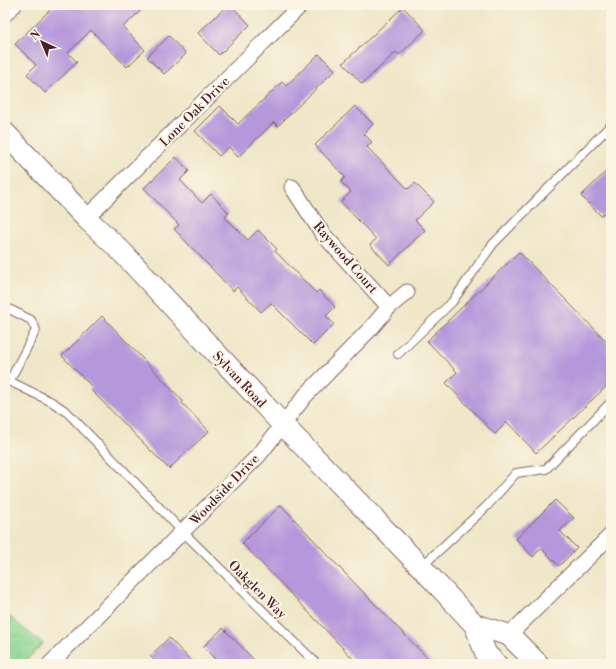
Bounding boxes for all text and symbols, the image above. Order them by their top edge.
north arrow [22,22,62,62]
text: N [28,27,44,44]
street label: Lone Oak Drive [156,73,233,150]
street label: Raywood Court [310,219,381,297]
street label: Sylvan Road [209,348,270,412]
street label: Woodside Drive [186,451,263,529]
street label: Oakglen Way [225,557,290,623]

